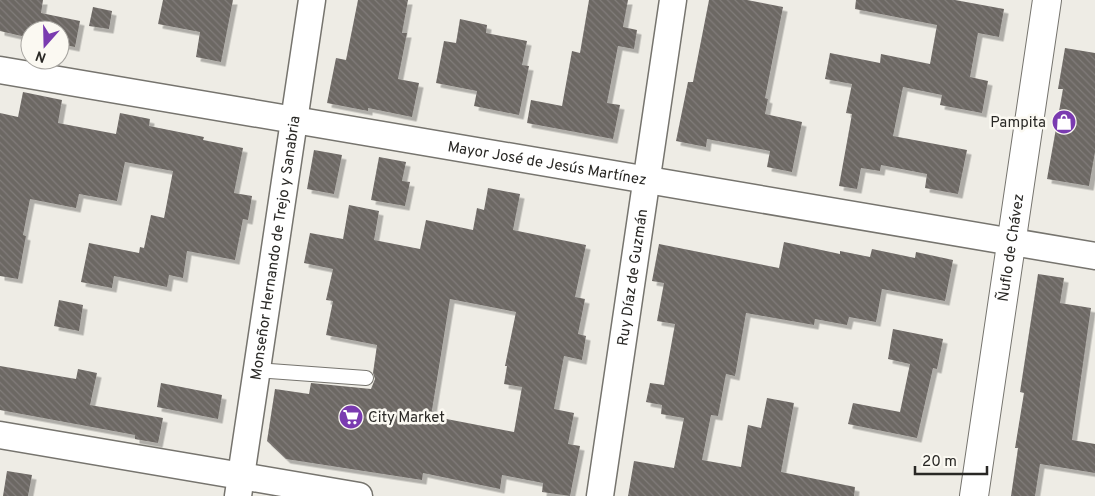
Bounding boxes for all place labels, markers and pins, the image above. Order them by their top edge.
shop icon: Pampita [1051,109,1077,135]
place label: Pampita [990,114,1046,133]
supermarket icon: City Market [338,404,364,430]
place label: City Market [368,409,445,428]

